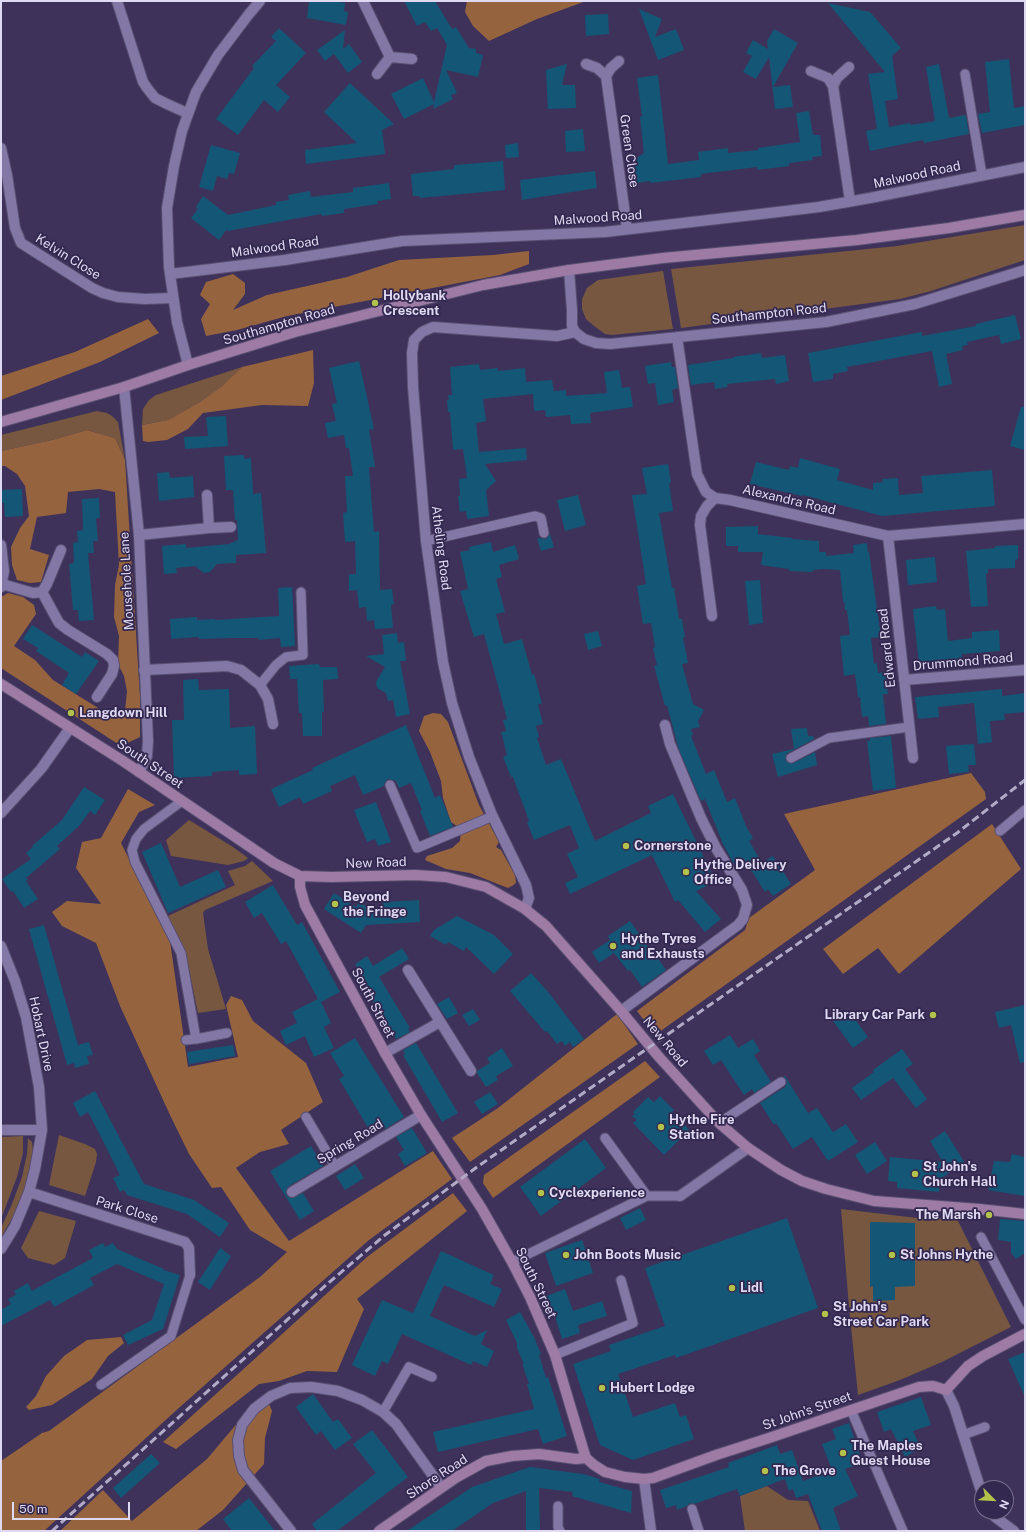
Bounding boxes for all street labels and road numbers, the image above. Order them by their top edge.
street label: Green Close [616,113,642,189]
street label: Malwood Road [872,158,962,192]
street label: Malwood Road [553,207,643,229]
street label: Kelvin Close [33,231,103,283]
street label: Malwood Road [230,233,320,261]
street label: Southampton Road [711,300,827,328]
street label: Southampton Road [221,302,337,348]
street label: Alexandra Road [741,482,837,518]
street label: Atheling Road [428,505,454,591]
street label: Mousehole Lane [117,531,137,631]
street label: Edward Road [875,608,899,688]
street label: Drummond Road [912,650,1014,674]
street label: South Street [114,736,186,792]
street label: New Road [345,854,407,872]
street label: South Street [348,965,398,1041]
street label: Hobart Drive [25,995,57,1073]
street label: New Road [639,1014,691,1070]
street label: Spring Road [314,1116,386,1168]
street label: Park Close [94,1193,160,1227]
street label: South Street [512,1245,560,1321]
street label: St John's Street [760,1388,854,1434]
street label: Shore Road [403,1451,471,1503]

